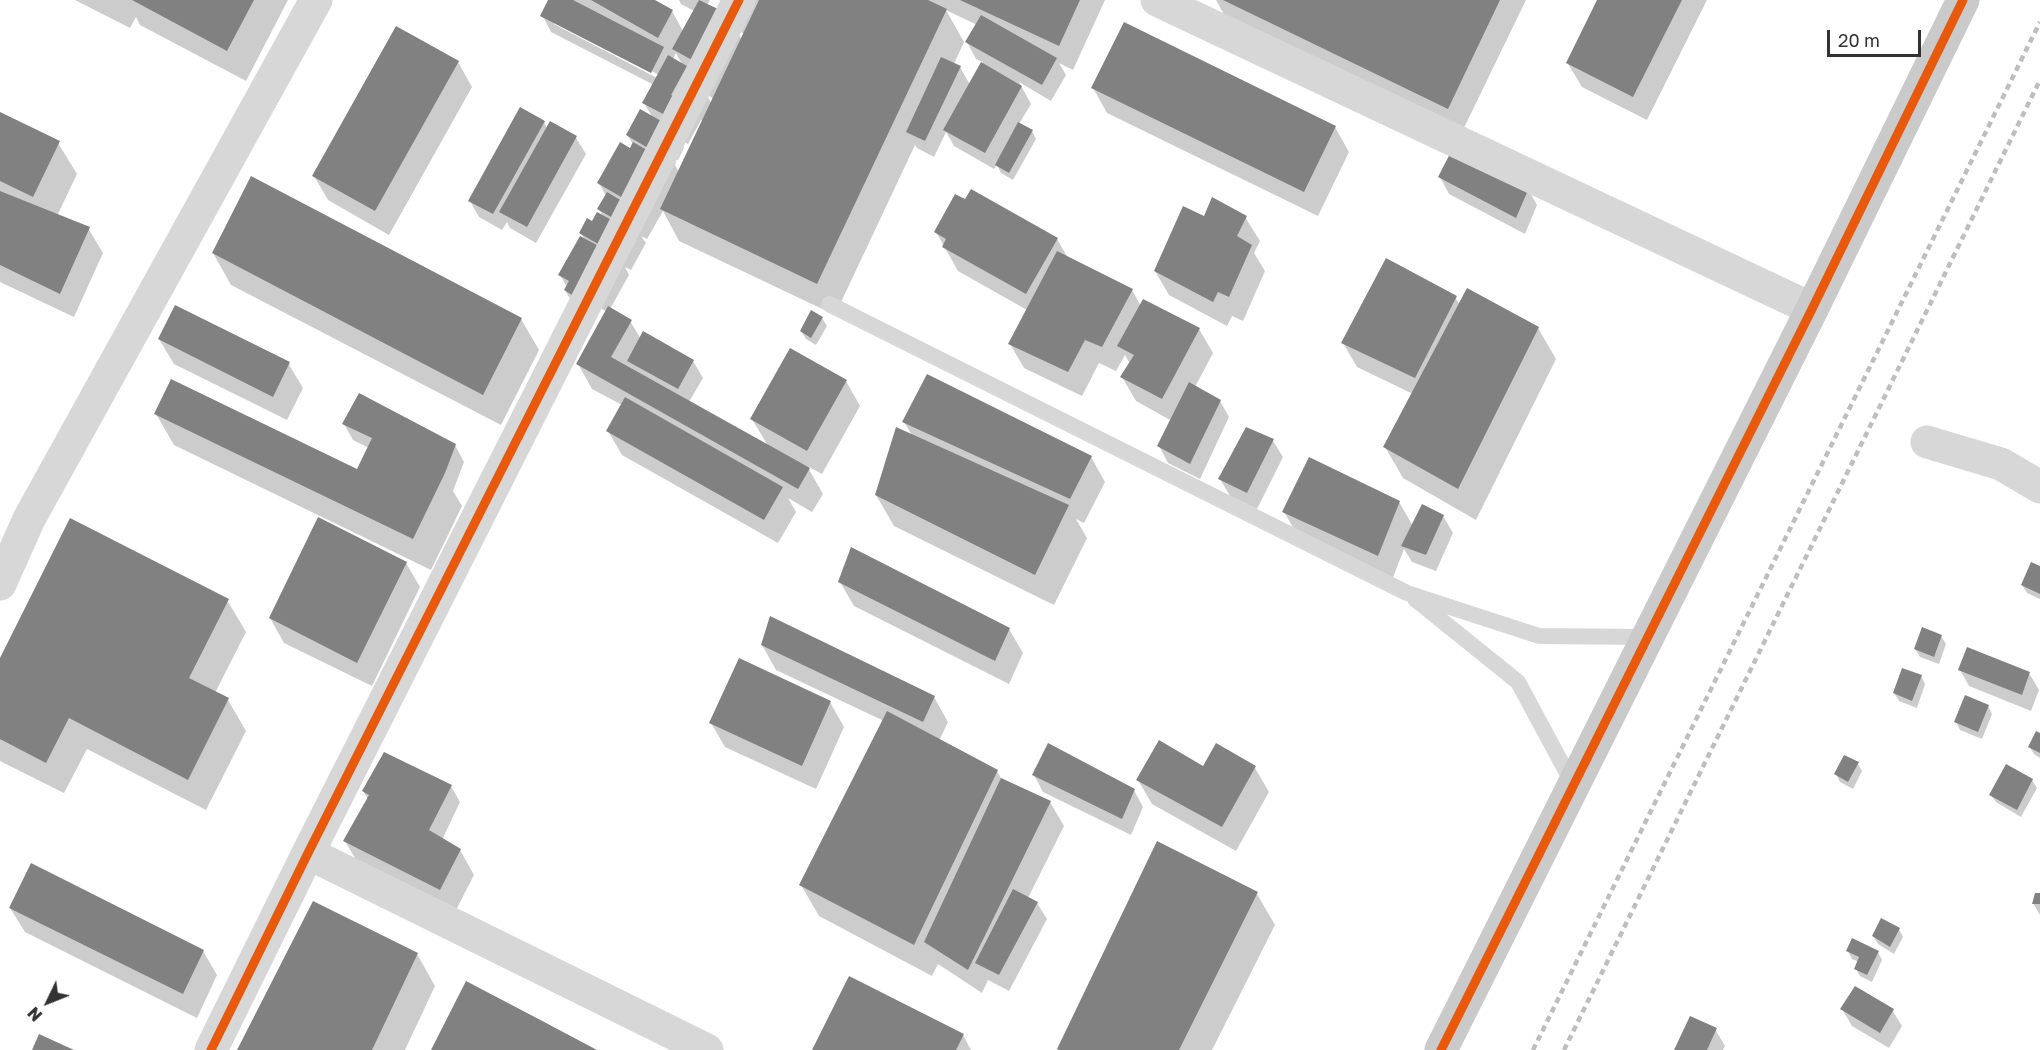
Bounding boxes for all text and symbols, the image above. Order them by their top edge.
scale bar [1830,18,1924,56]
text: 20 m [1838,29,1880,51]
north arrow [18,972,78,1032]
text: N [23,1003,46,1026]

